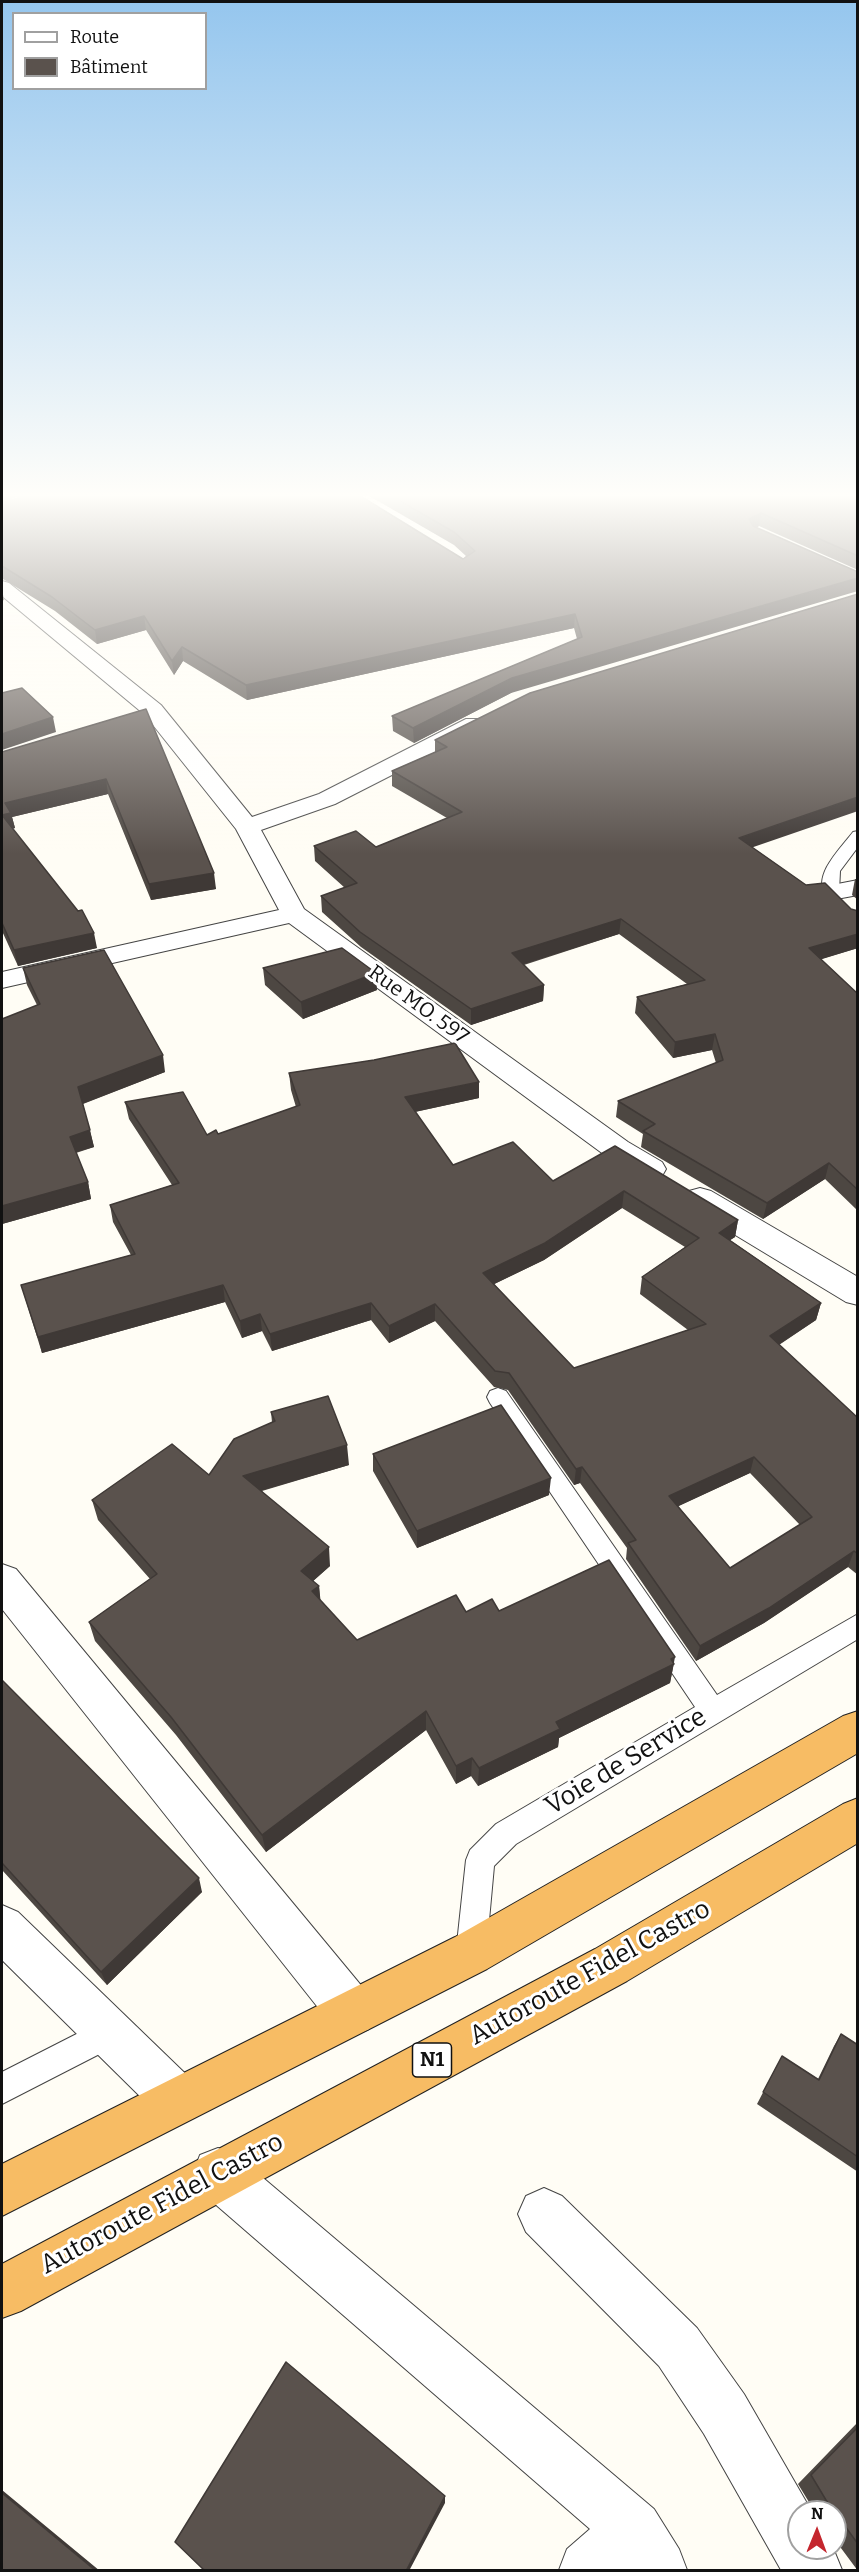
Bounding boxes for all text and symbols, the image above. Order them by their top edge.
legend [12,12,207,90]
text: Route [70,26,119,48]
text: Bâtiment [70,56,148,78]
street label: Rue MO. 597 [363,960,473,1050]
street label: Voie de Service [540,1702,712,1822]
street label: Autoroute Fidel Castro [464,1894,716,2052]
road number: N1 [412,2043,452,2077]
street label: Autoroute Fidel Castro [35,2127,289,2281]
north arrow [787,2500,847,2560]
text: N [811,2504,824,2523]

